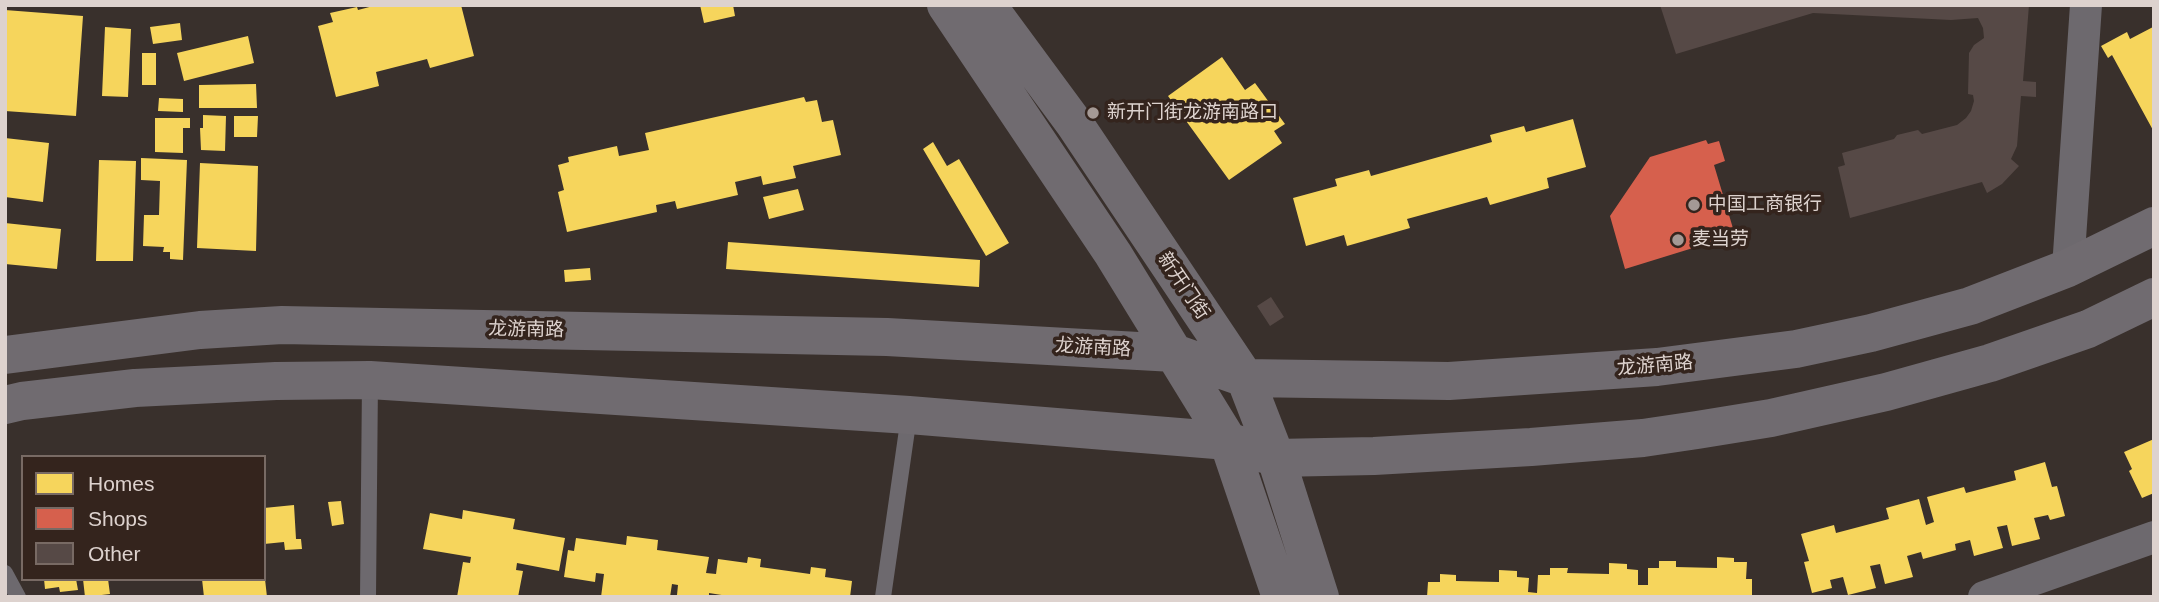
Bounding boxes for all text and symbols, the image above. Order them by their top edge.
place label: 新开门街龙游南路口 [1107,102,1278,124]
marker: 新开门街龙游南路口 [1085,105,1101,121]
place label: 中国工商银行 [1708,194,1822,216]
marker: 中国工商银行 [1686,197,1702,213]
place label: 麦当劳 [1692,229,1749,251]
marker: 麦当劳 [1670,232,1686,248]
street label: 新开门街 [1152,248,1214,324]
street label: 龙游南路 [488,318,564,342]
street label: 龙游南路 [1054,335,1132,361]
street label: 龙游南路 [1616,351,1694,381]
legend [21,455,266,581]
text: Homes [88,472,155,495]
text: Shops [88,507,148,530]
text: Other [88,542,141,565]

